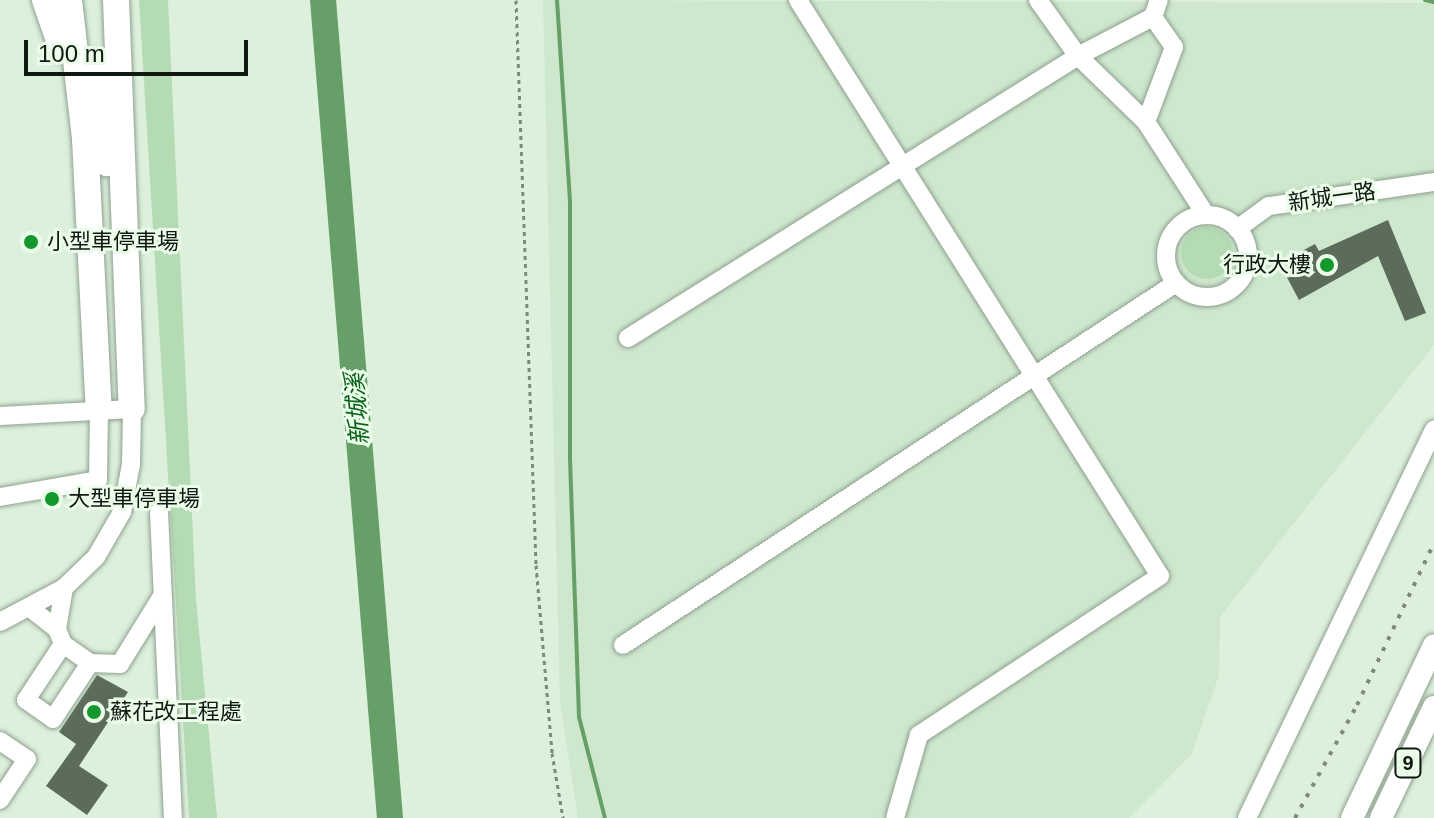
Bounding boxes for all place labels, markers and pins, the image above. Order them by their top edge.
place label: 小型車停車場 [47,229,179,255]
marker: 小型車停車場 [22,233,40,251]
place label: 行政大樓 [1223,252,1311,278]
marker: 行政大樓 [1318,256,1336,274]
place label: 大型車停車場 [68,486,200,512]
marker: 大型車停車場 [43,490,61,508]
place label: 蘇花改工程處 [110,699,242,725]
marker: 蘇花改工程處 [85,703,103,721]

